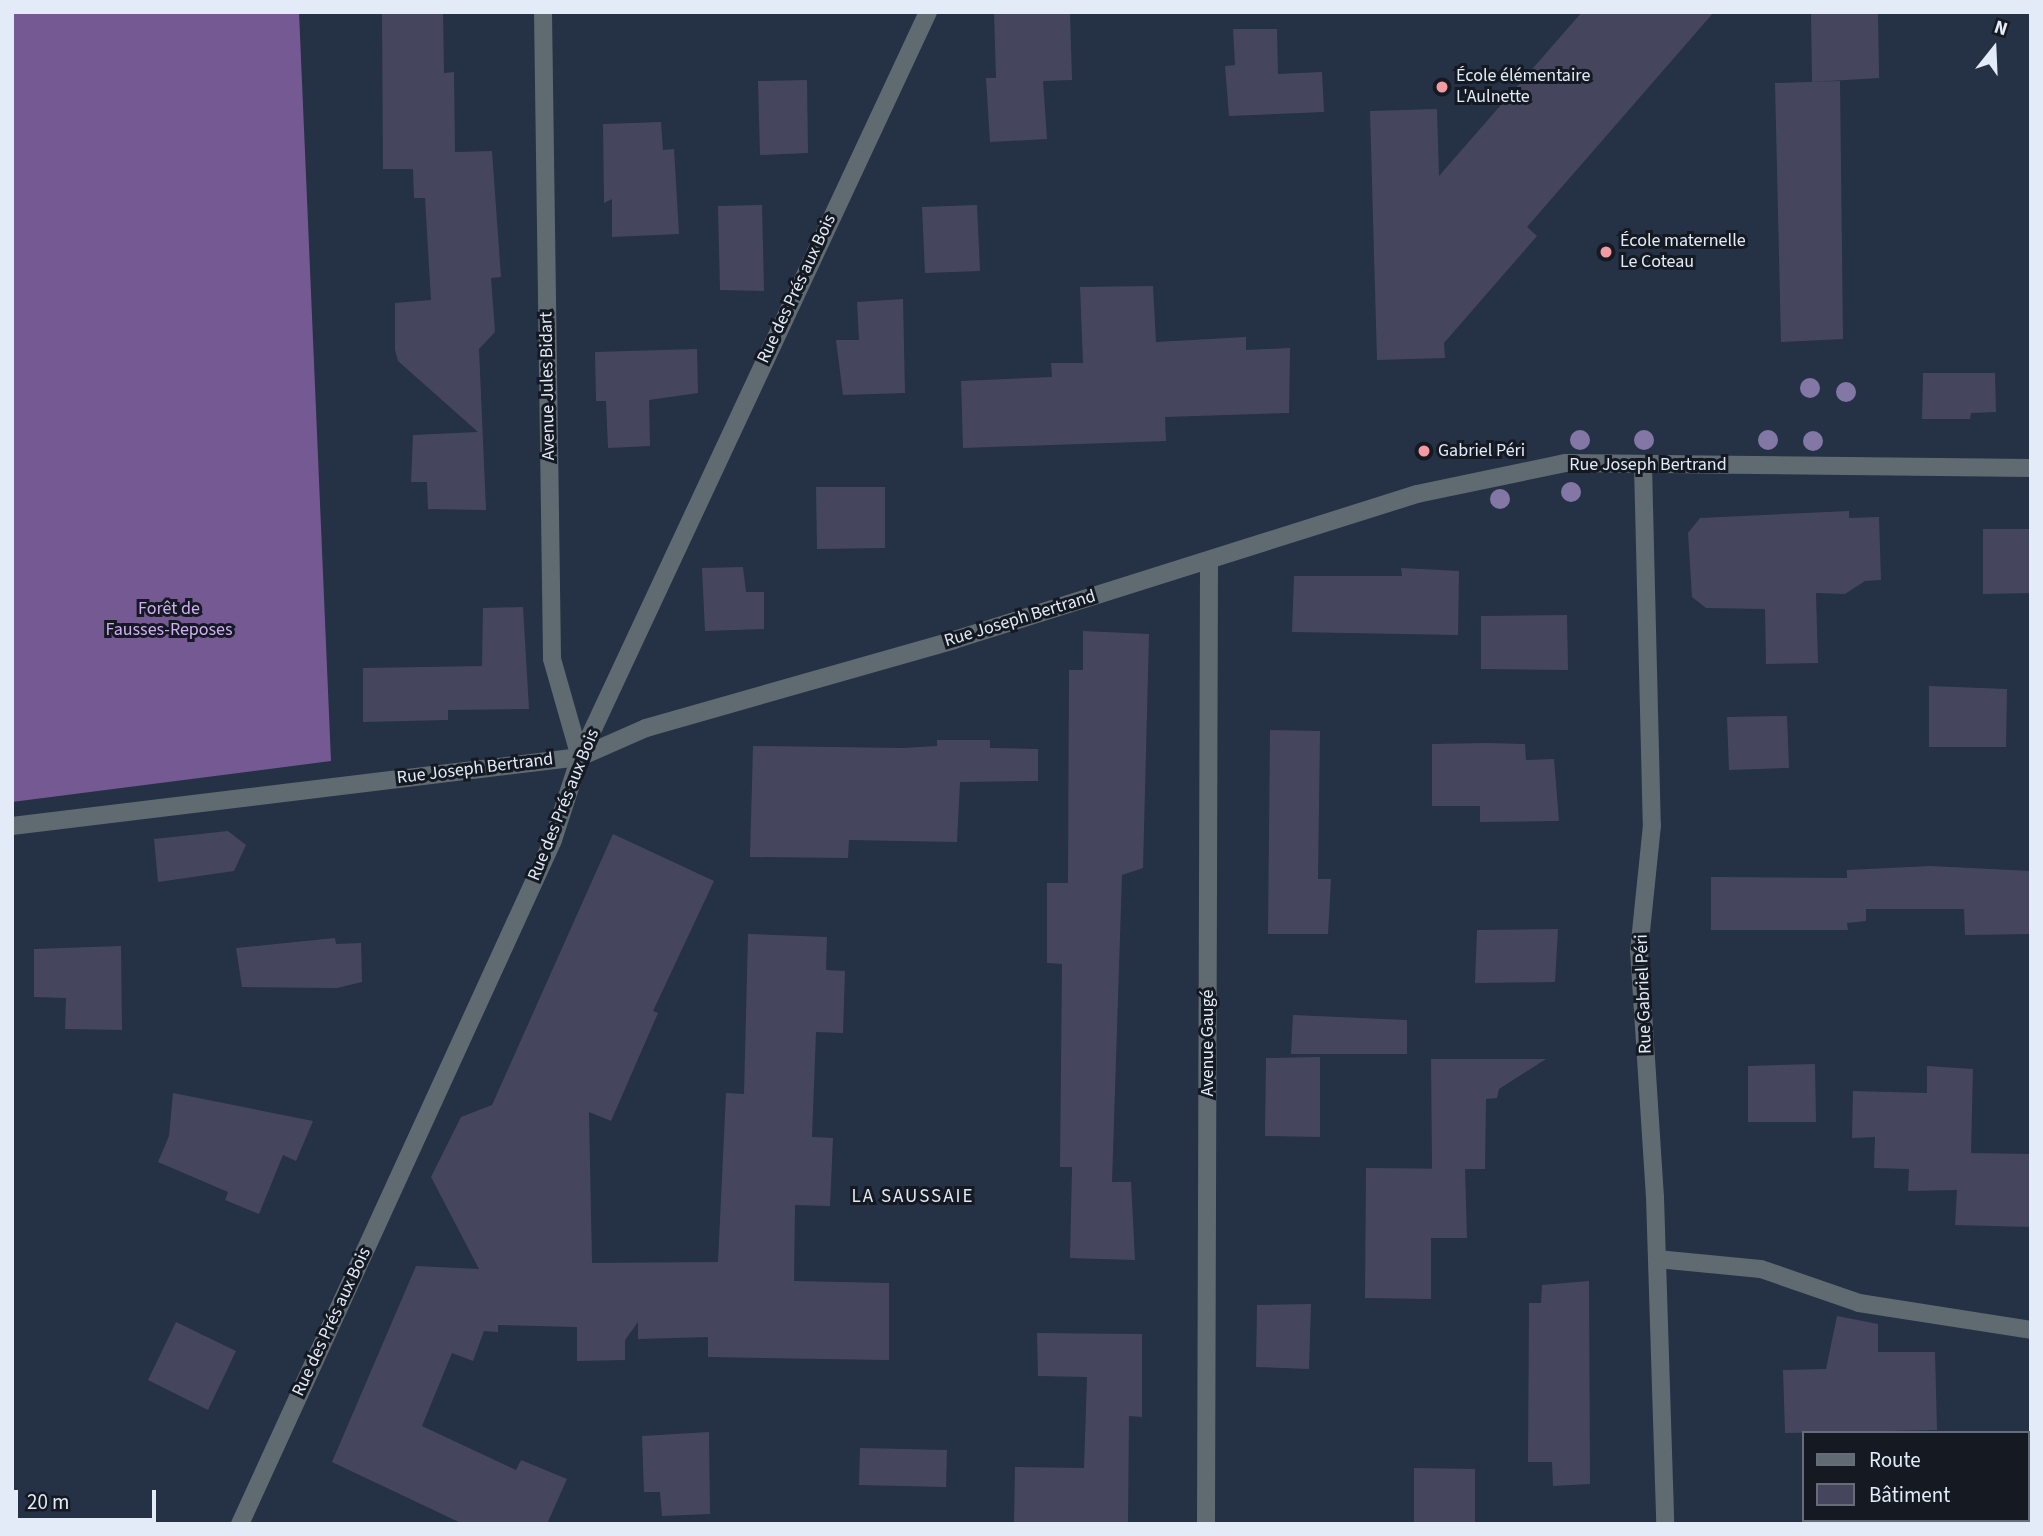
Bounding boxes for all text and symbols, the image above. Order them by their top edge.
north arrow [1959,14,2029,84]
text: N [1990,14,2011,43]
place label: École élémentaire L'Aulnette [1456,66,1590,108]
marker: École élémentaire L'Aulnette [1434,79,1450,95]
street label: Rue des Prés aux Bois [753,211,841,367]
place label: École maternelle Le Coteau [1620,231,1746,274]
marker: École maternelle Le Coteau [1598,244,1614,260]
street label: Avenue Jules Bidart [536,312,560,460]
place label: Gabriel Péri [1438,440,1525,462]
marker: Gabriel Péri [1416,443,1432,459]
street label: Rue Joseph Bertrand [1569,454,1727,476]
street label: Rue Joseph Bertrand [942,586,1098,652]
park label: Forêt de Fausses-Reposes [105,599,233,642]
street label: Rue des Prés aux Bois [524,726,604,884]
street label: Rue Joseph Bertrand [396,749,554,789]
street label: Rue Gabriel Péri [1631,934,1657,1054]
street label: Avenue Gaugé [1197,990,1219,1096]
district label: LA SAUSSAIE [853,1186,973,1208]
street label: Rue des Prés aux Bois [288,1244,376,1400]
legend [1801,1431,2029,1522]
text: Route [1869,1445,1921,1475]
scale bar [18,1476,159,1520]
text: Bâtiment [1869,1480,1950,1510]
text: 20 m [27,1487,69,1517]

